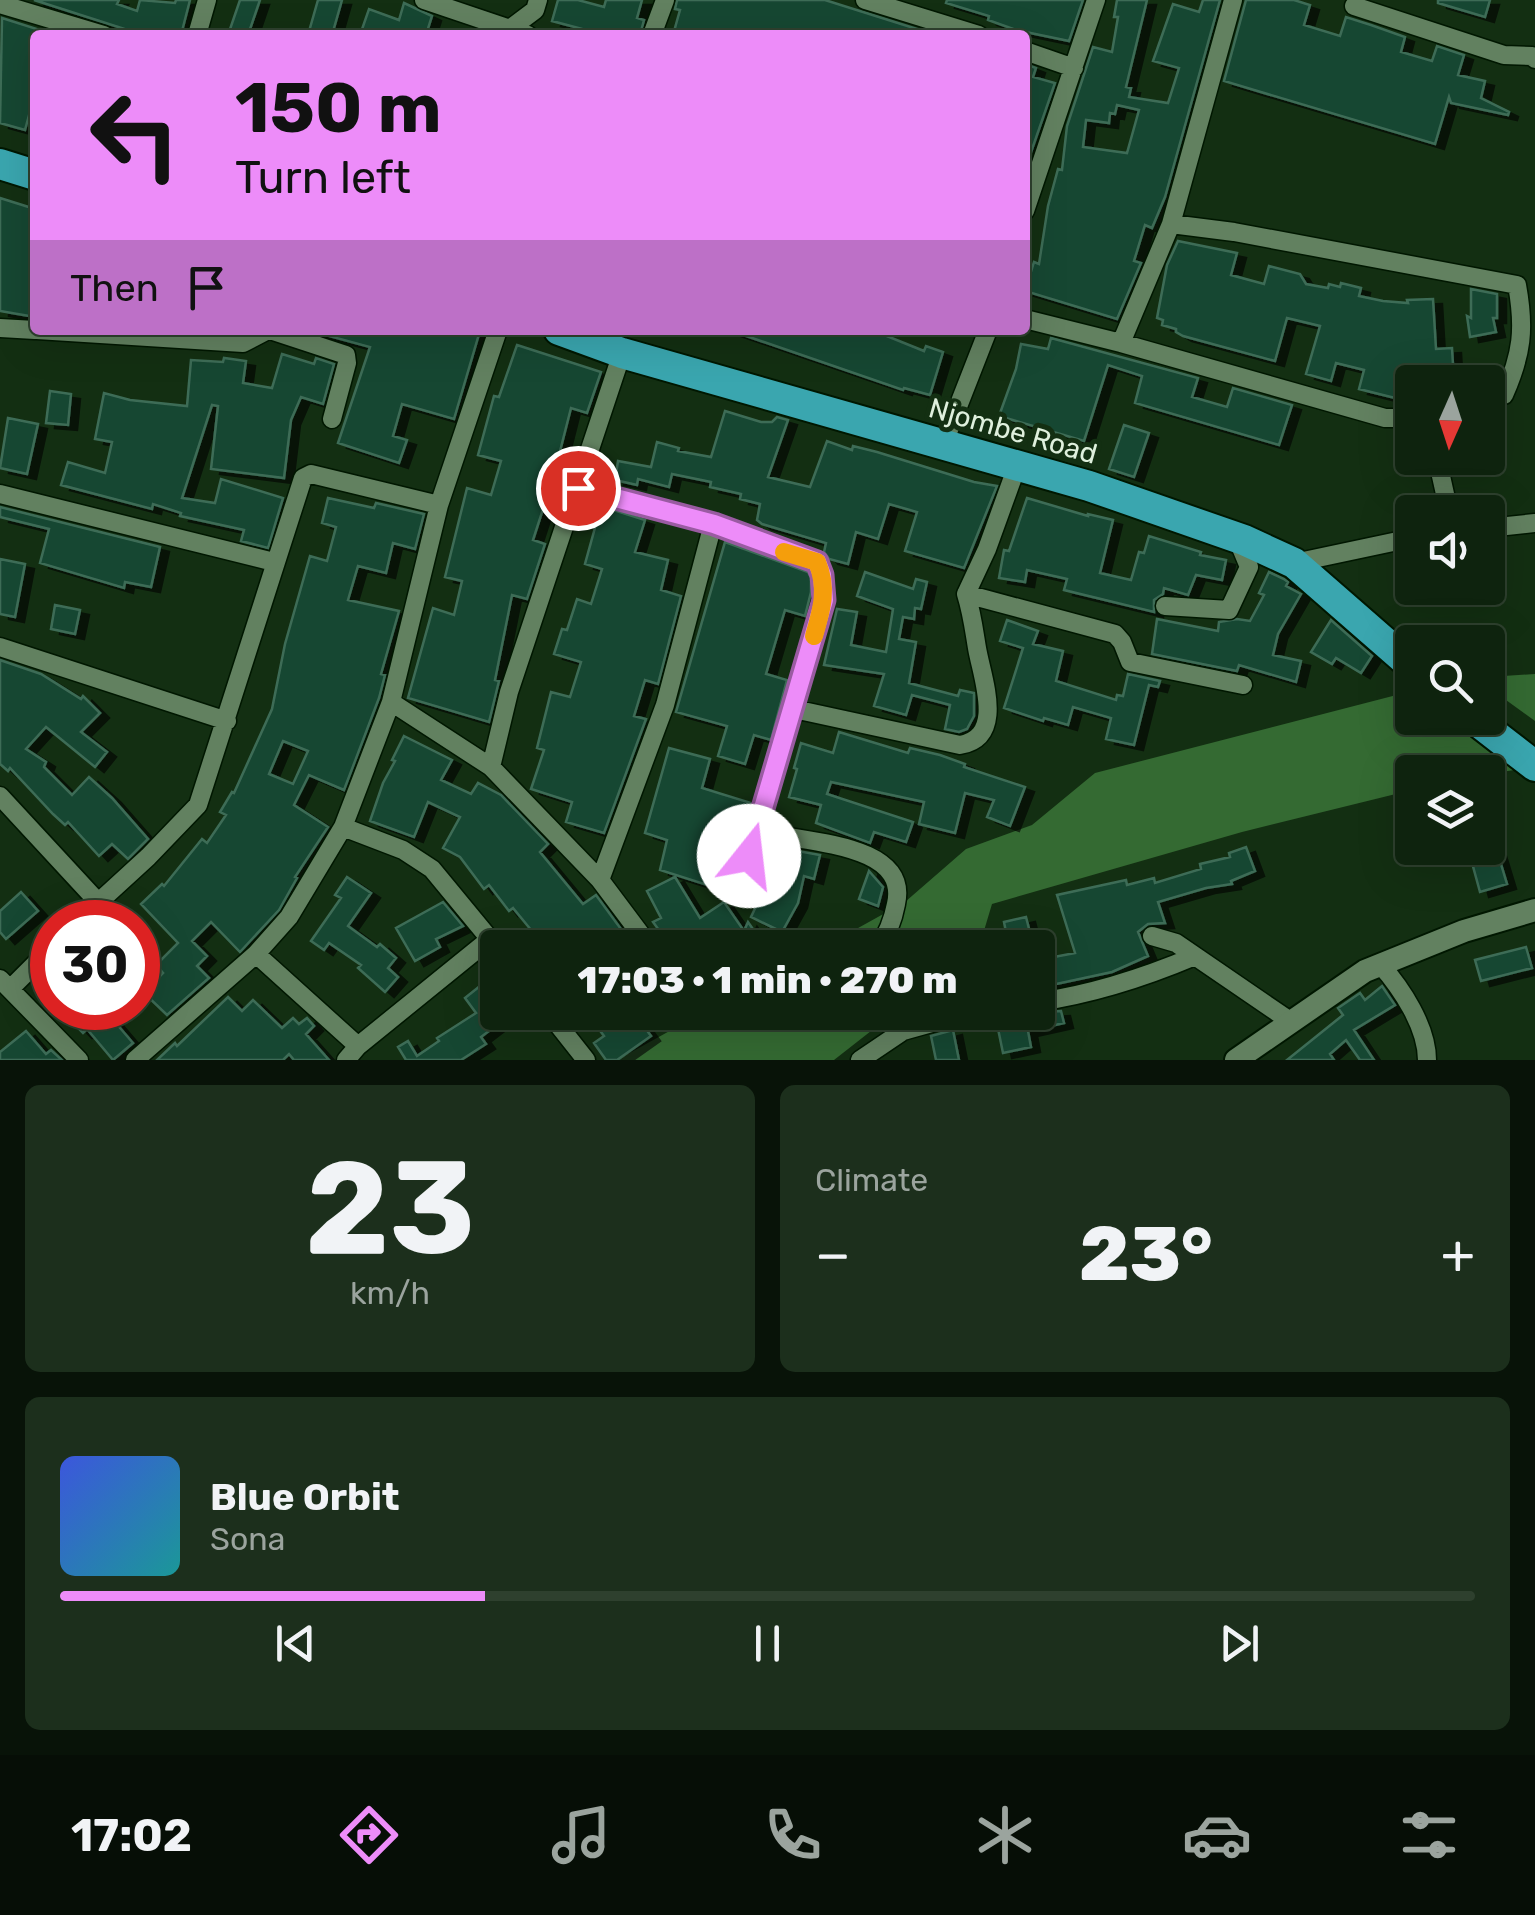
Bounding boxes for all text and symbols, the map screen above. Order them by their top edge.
text: 150 m [235,67,442,150]
icon: left [70,70,200,200]
text: Turn left [235,151,411,204]
icon: arrive [179,260,234,315]
text: Then [70,265,159,311]
north arrow [1395,365,1505,475]
map controls [1395,365,1505,865]
street label: Njombe Road [925,391,1101,471]
pin [536,446,621,531]
icon: arrive [551,461,606,516]
button: sound [1395,495,1505,605]
button: search [1395,625,1505,735]
button: layers [1395,755,1505,865]
position arrow [697,804,801,908]
speed limit sign: 30 [30,900,160,1030]
text: 17:03 · 1 min · 270 m [578,957,957,1003]
text: 23 [305,1131,475,1286]
text: Climate [815,1161,928,1199]
text: 23° [1079,1210,1213,1299]
text: − [815,1222,851,1287]
text: + [1441,1222,1475,1287]
text: km/h [350,1274,430,1312]
text: Blue Orbit [210,1474,400,1520]
text: Sona [210,1520,285,1558]
icon: previous [268,1616,323,1671]
icon: pause [740,1616,795,1671]
icon: next [1212,1616,1267,1671]
icon: directions [334,1800,404,1870]
icon: music [546,1800,616,1870]
icon: phone [758,1800,828,1870]
icon: climate [970,1800,1040,1870]
icon: car [1182,1800,1252,1870]
icon: filters [1394,1800,1464,1870]
text: 17:02 [71,1809,192,1862]

